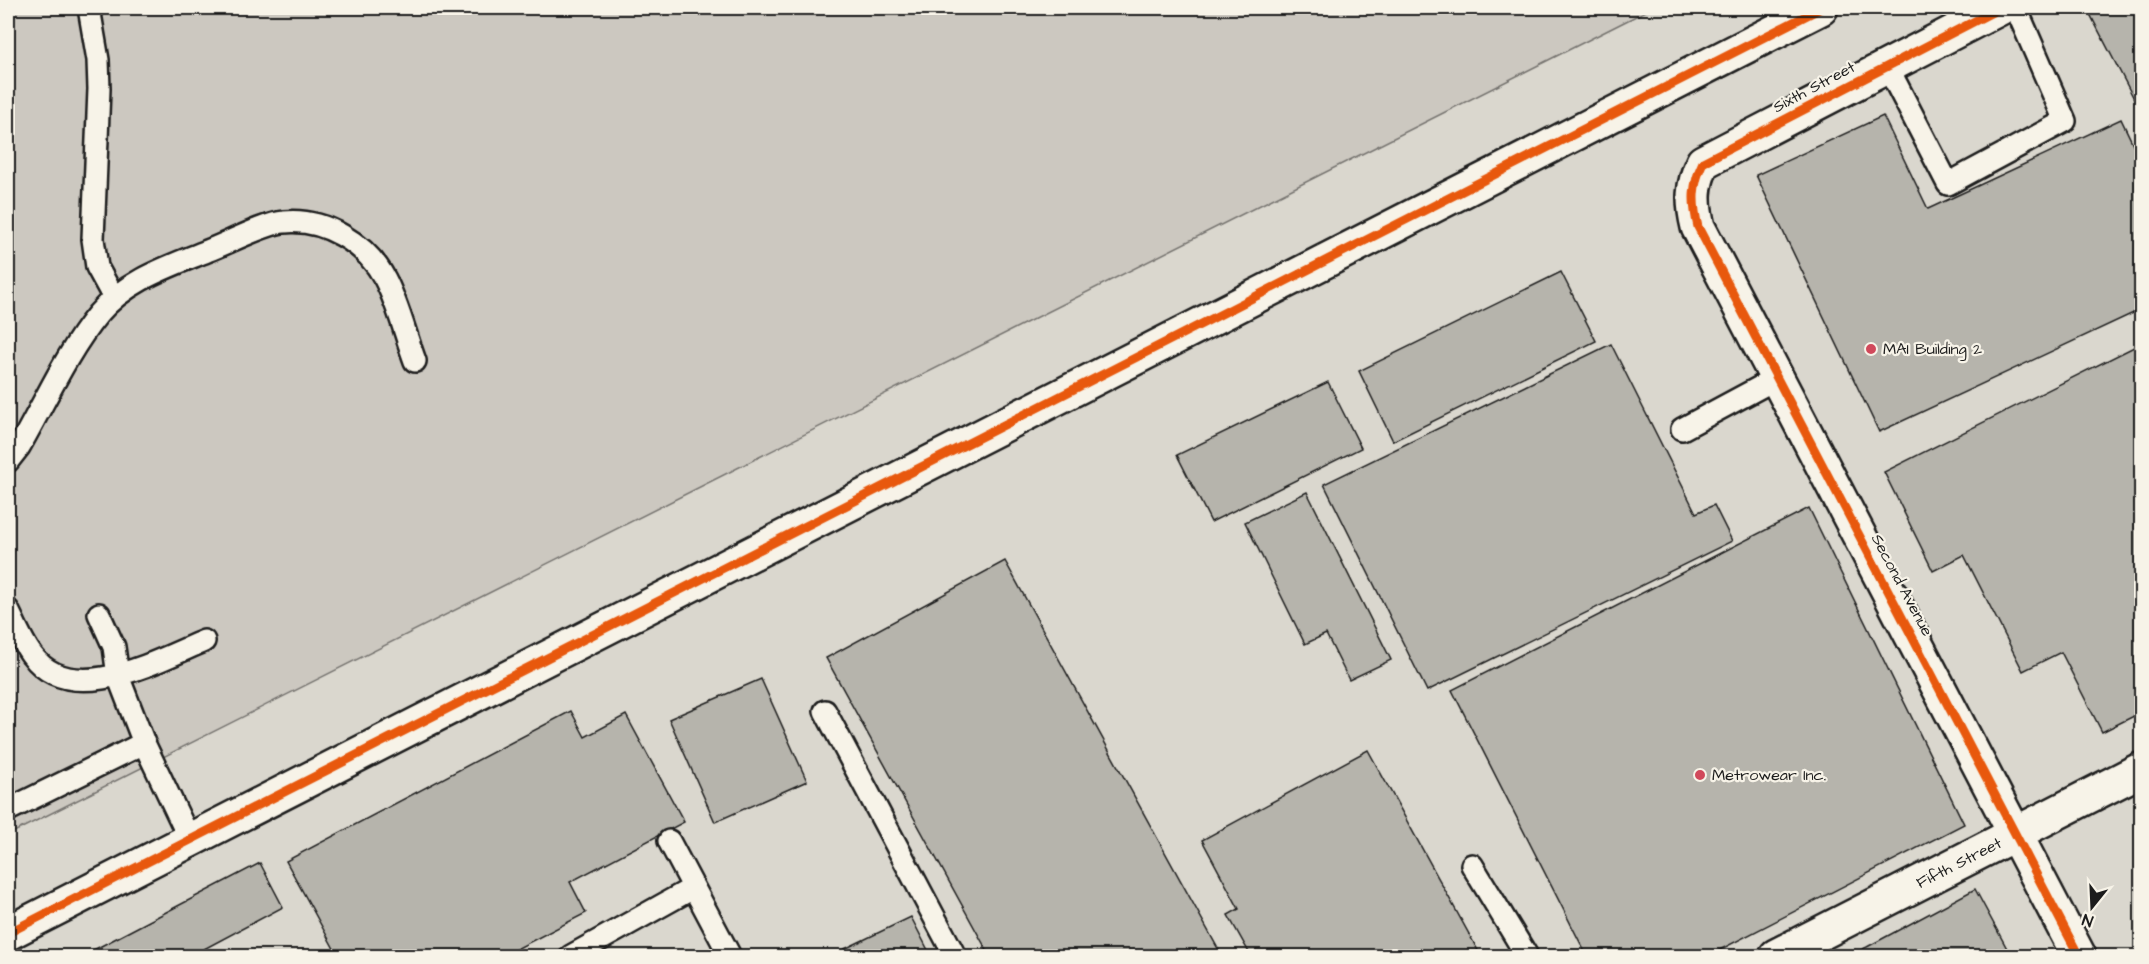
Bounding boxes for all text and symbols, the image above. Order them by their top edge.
street label: Sixth Street [1769,56,1860,118]
place label: MAI Building 2 [1883,338,1982,361]
marker: MAI Building 2 [1864,342,1878,356]
street label: Second Avenue [1866,530,1938,640]
place label: Metrowear Inc. [1712,764,1826,786]
marker: Metrowear Inc. [1693,768,1707,782]
street label: Fifth Street [1913,832,2006,894]
north arrow [2062,877,2122,937]
text: N [2080,908,2096,932]

